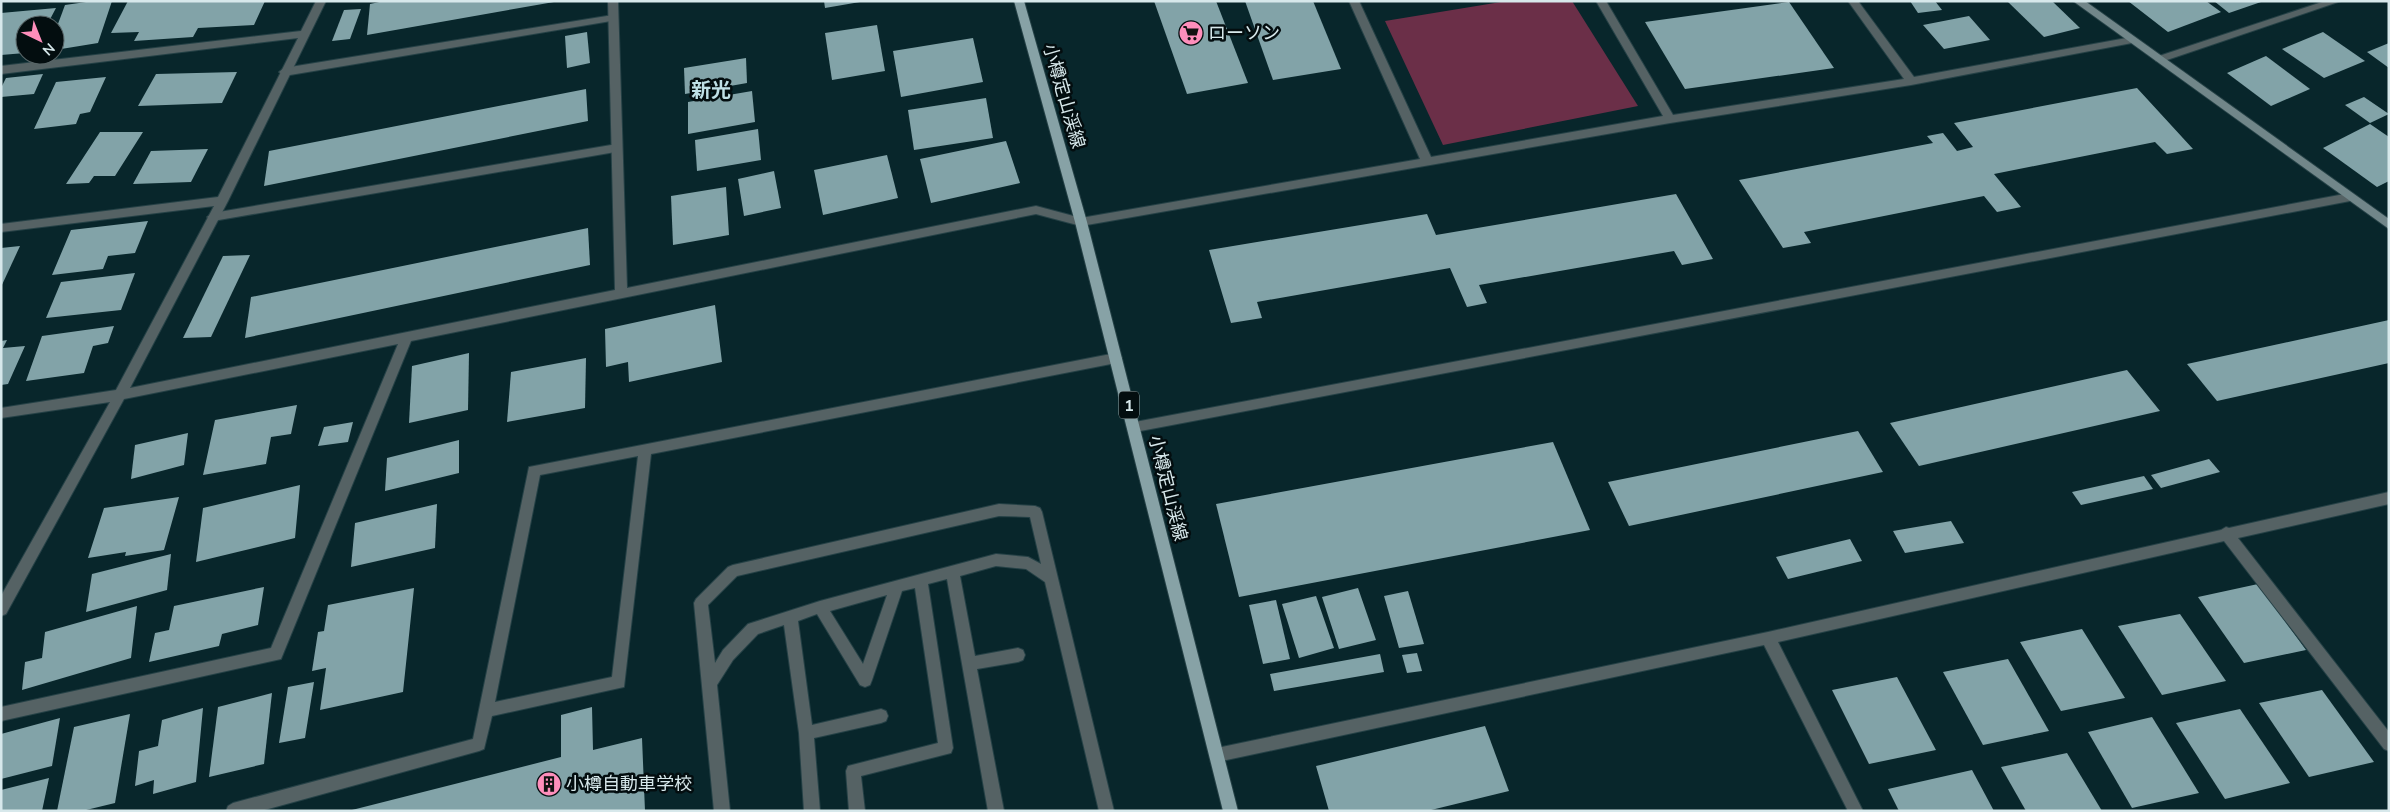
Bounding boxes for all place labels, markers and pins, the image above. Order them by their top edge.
supermarket icon: ローソン [1178,20,1204,46]
place label: ローソン [1208,21,1280,45]
building icon: 小樽自動車学校 [536,771,562,797]
place label: 小樽自動車学校 [566,772,692,796]

